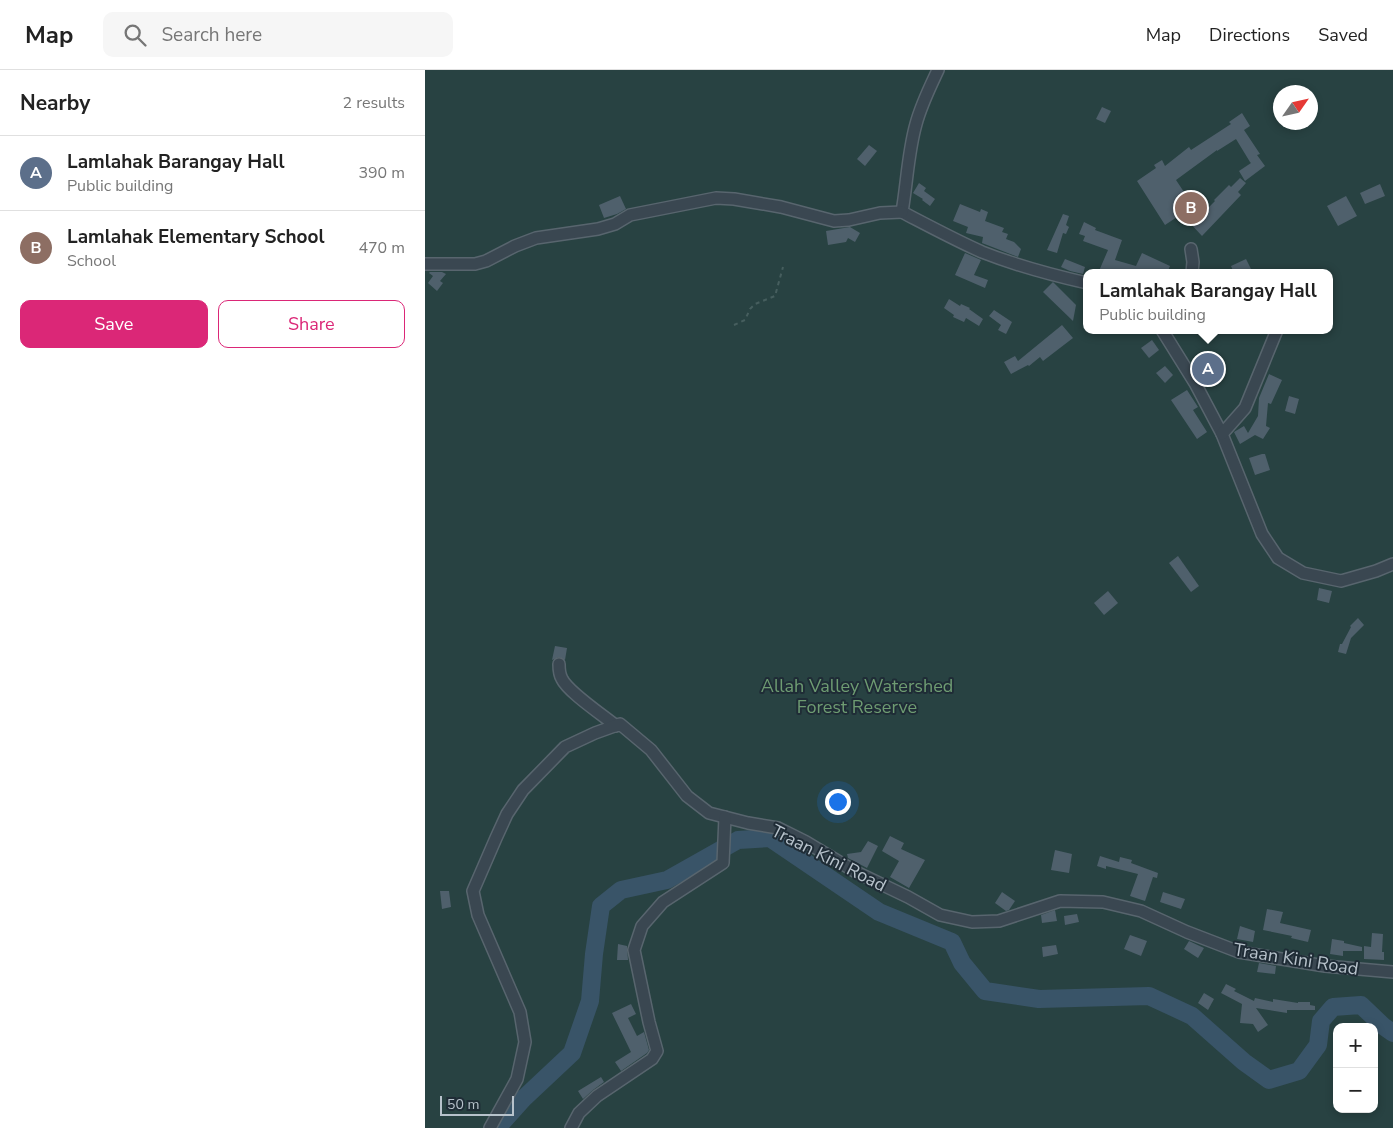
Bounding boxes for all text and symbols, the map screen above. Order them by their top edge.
search box [103,12,453,57]
text: Map [25,19,73,51]
icon: search [121,21,149,49]
text: Search here [161,22,262,48]
text: Map [1146,23,1181,47]
text: Directions [1209,23,1290,47]
text: Saved [1318,23,1368,47]
north arrow [1273,85,1318,130]
text: Nearby [20,89,90,117]
text: 2 results [343,92,405,114]
text: Lamlahak Barangay Hall [67,149,284,175]
text: A [30,162,42,184]
text: 390 m [358,162,405,184]
text: Public building [67,175,173,197]
pin: B [1175,189,1207,227]
text: Lamlahak Elementary School [67,224,325,250]
text: B [30,237,42,259]
text: 470 m [358,237,405,259]
text: School [67,250,116,272]
popup [1083,269,1333,334]
text: Lamlahak Barangay Hall [1099,278,1317,304]
button: Save [20,300,208,348]
button: Share [218,300,405,348]
text: Public building [1099,304,1206,326]
pin: A [1192,350,1224,388]
park label: Allah Valley Watershed Forest Reserve [761,674,953,719]
your location [825,789,851,815]
street label: Traan Kini Road [767,819,891,897]
street label: Traan Kini Road [1232,937,1360,981]
map controls [1333,1023,1378,1113]
button: + [1333,1023,1378,1068]
button: − [1333,1068,1378,1113]
scale bar [440,1093,514,1116]
text: 50 m [447,1095,479,1114]

